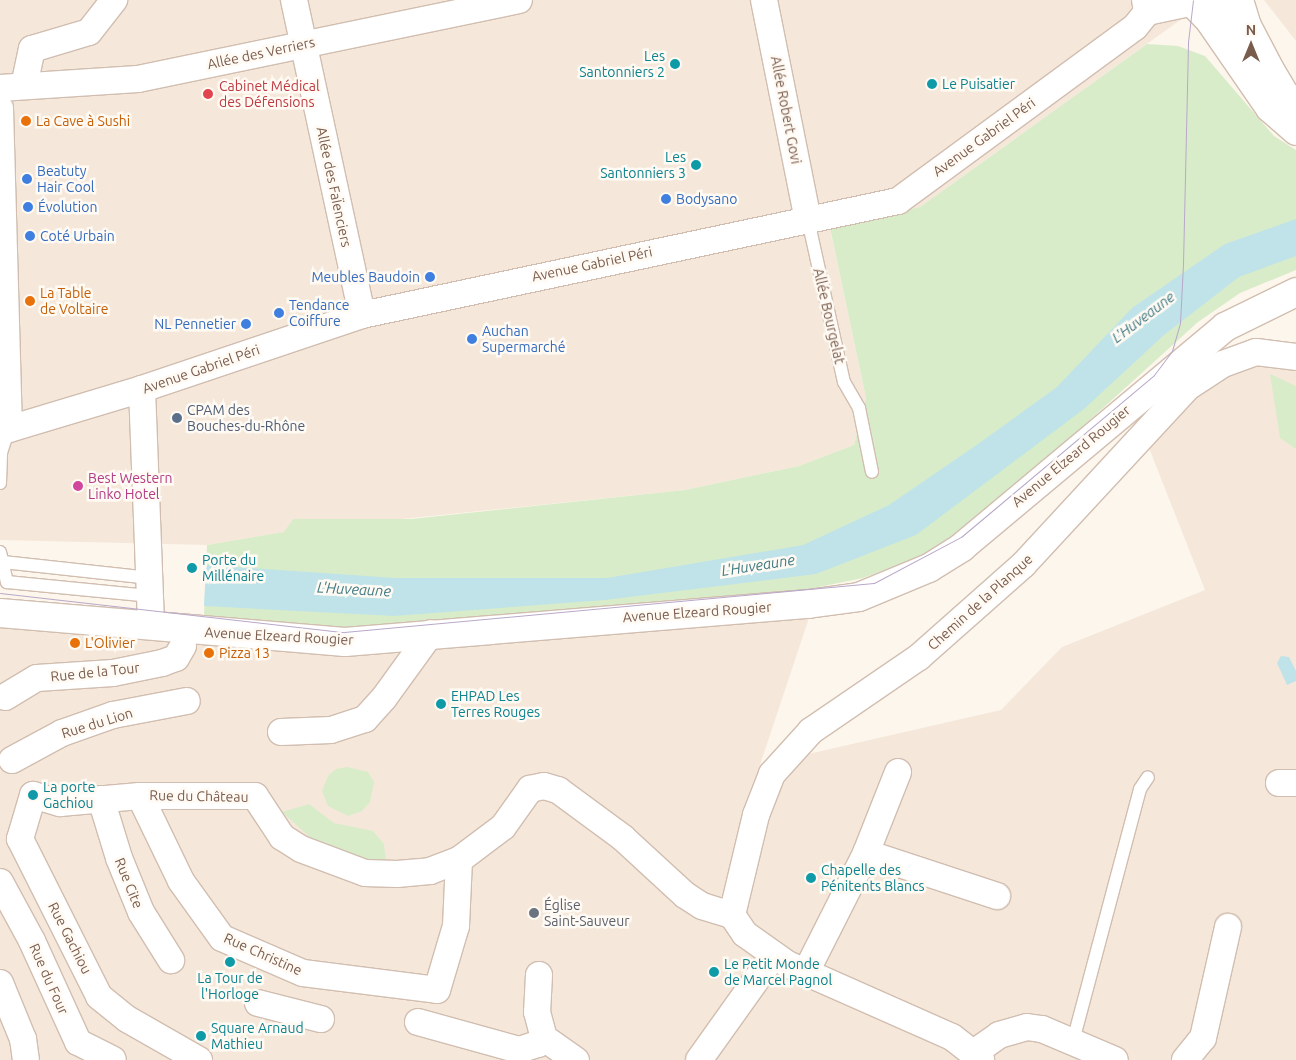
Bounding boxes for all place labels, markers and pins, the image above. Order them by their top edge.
place label: Les Santonniers 2 [579,48,665,80]
marker: Les Santonniers 2 [669,58,681,70]
place label: Le Puisatier [942,76,1015,92]
place label: Cabinet Médical des Défensions [219,78,320,110]
marker: Le Puisatier [926,78,938,90]
marker: Cabinet Médical des Défensions [201,87,215,101]
place label: La Cave à Sushi [36,113,130,129]
marker: La Cave à Sushi [20,115,32,127]
place label: Les Santonniers 3 [600,149,686,182]
marker: Les Santonniers 3 [690,159,702,171]
place label: Beatuty Hair Cool [37,163,94,196]
marker: Beatuty Hair Cool [21,173,33,185]
place label: Bodysano [676,191,737,207]
marker: Bodysano [660,193,672,205]
place label: Évolution [38,199,97,215]
marker: Évolution [22,201,34,213]
place label: Coté Urbain [40,228,115,244]
marker: Coté Urbain [24,230,36,242]
place label: Meubles Baudoin [311,269,420,285]
marker: Meubles Baudoin [424,271,436,283]
place label: La Table de Voltaire [40,285,108,318]
marker: La Table de Voltaire [24,295,36,307]
place label: Tendance Coiffure [289,297,349,330]
marker: Tendance Coiffure [273,307,285,319]
place label: NL Pennetier [154,316,236,332]
marker: NL Pennetier [240,318,252,330]
place label: Auchan Supermarché [482,323,565,356]
marker: Auchan Supermarché [466,333,478,345]
place label: CPAM des Bouches-du-Rhône [187,402,305,434]
marker: CPAM des Bouches-du-Rhône [171,412,183,424]
place label: Best Western Linko Hotel [88,470,172,502]
marker: Best Western Linko Hotel [72,480,84,492]
place label: Porte du Millénaire [202,552,264,584]
marker: Porte du Millénaire [186,562,198,574]
place label: L'Olivier [85,635,135,651]
marker: L'Olivier [69,637,81,649]
place label: Pizza 13 [219,645,270,661]
marker: Pizza 13 [203,647,215,659]
place label: EHPAD Les Terres Rouges [451,688,540,720]
marker: EHPAD Les Terres Rouges [435,698,447,710]
place label: La porte Gachiou [43,779,95,812]
marker: La porte Gachiou [27,789,39,801]
place label: Chapelle des Pénitents Blancs [821,862,925,894]
marker: Chapelle des Pénitents Blancs [805,872,817,884]
place label: Église Saint-Sauveur [544,897,629,930]
marker: Église Saint-Sauveur [528,907,540,919]
marker: La Tour de l'Horloge [224,956,236,968]
place label: Le Petit Monde de Marcel Pagnol [724,956,832,989]
marker: Le Petit Monde de Marcel Pagnol [708,966,720,978]
place label: La Tour de l'Horloge [197,970,263,1002]
place label: Square Arnaud Mathieu [211,1020,304,1052]
marker: Square Arnaud Mathieu [195,1030,207,1042]

